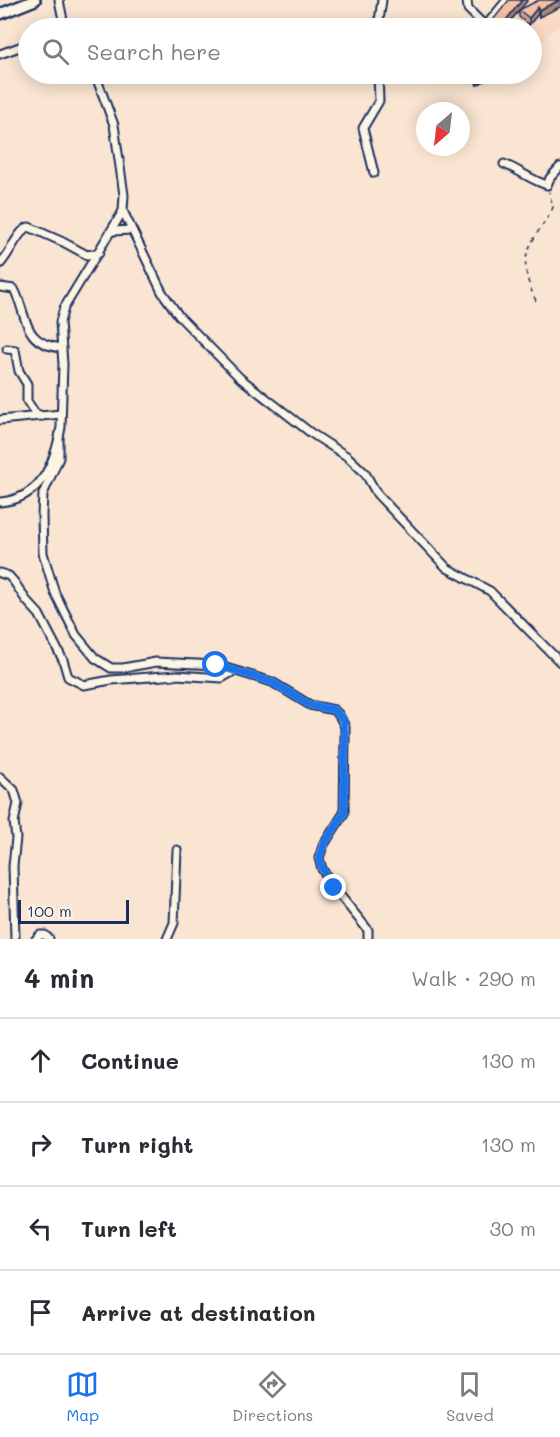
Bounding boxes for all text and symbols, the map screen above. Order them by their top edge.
search box [18,18,542,84]
icon: search [39,35,72,68]
text: Search here [87,37,221,66]
north arrow [416,102,470,156]
route start [202,651,228,677]
route end [320,874,346,900]
scale bar [18,897,129,924]
text: 100 m [27,900,72,921]
text: 4 min [24,961,94,995]
text: Walk · 290 m [411,965,536,991]
icon: ahead [24,1044,57,1077]
text: Continue [81,1046,179,1075]
text: 130 m [481,1047,536,1073]
icon: right [24,1128,57,1161]
text: Turn right [81,1130,193,1159]
text: 130 m [481,1131,536,1157]
icon: left [24,1212,57,1245]
text: Turn left [81,1214,177,1243]
text: 30 m [490,1215,536,1241]
icon: arrive [24,1296,57,1329]
text: Arrive at destination [81,1298,316,1327]
tab: Map [66,1368,99,1425]
tab: Directions [232,1368,313,1425]
tab: Saved [446,1368,494,1425]

